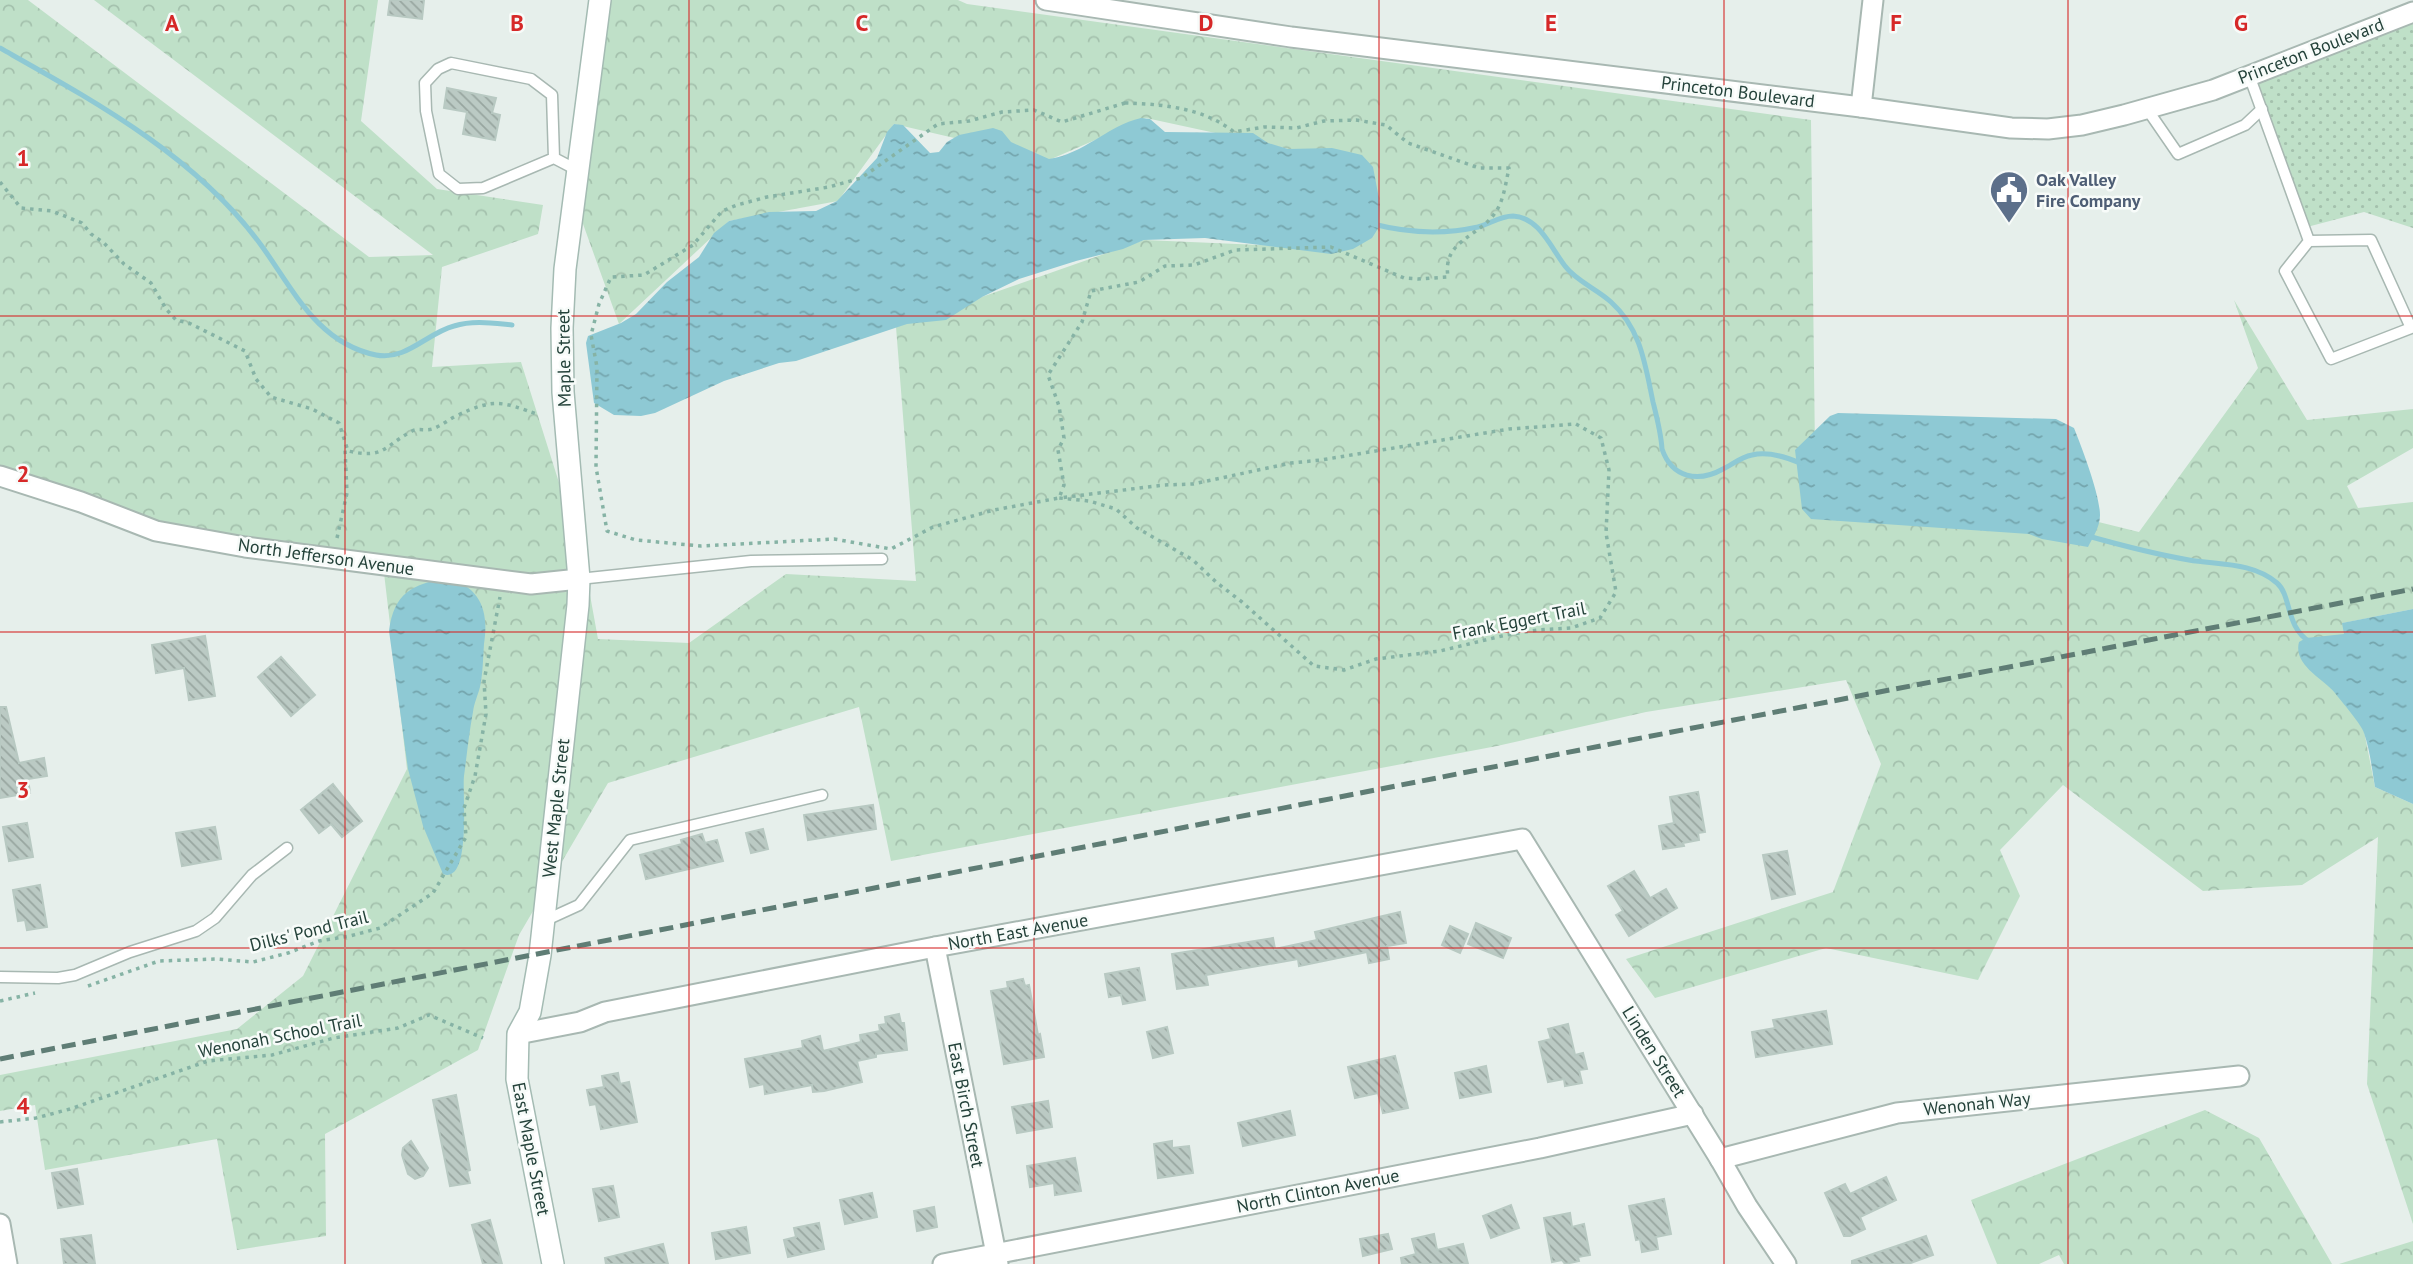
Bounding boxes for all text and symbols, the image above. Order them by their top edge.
text: A [165,8,179,37]
text: B [510,8,524,37]
text: C [856,8,869,37]
text: D [1199,8,1213,37]
text: E [1545,8,1557,37]
text: F [1890,8,1902,37]
text: G [2234,8,2248,37]
street label: Princeton Boulevard [2235,12,2387,89]
street label: Princeton Boulevard [1660,71,1816,112]
text: 1 [16,143,30,172]
place label: Oak Valley Fire Company [2036,168,2141,212]
public building icon: Oak Valley Fire Company [1988,169,2030,224]
street label: Maple Street [551,309,576,407]
text: 2 [16,459,30,488]
street label: North Jefferson Avenue [237,533,416,580]
street label: Frank Eggert Trail [1450,596,1588,645]
street label: West Maple Street [537,737,574,879]
text: 3 [16,775,30,804]
street label: Dilks' Pond Trail [247,904,371,956]
street label: North East Avenue [946,908,1090,955]
street label: Linden Street [1617,1002,1692,1102]
street label: Wenonah School Trail [196,1008,364,1063]
street label: East Birch Street [943,1040,990,1170]
street label: East Maple Street [507,1080,556,1217]
street label: Wenonah Way [1922,1086,2032,1121]
text: 4 [16,1091,30,1120]
street label: North Clinton Avenue [1235,1163,1401,1218]

